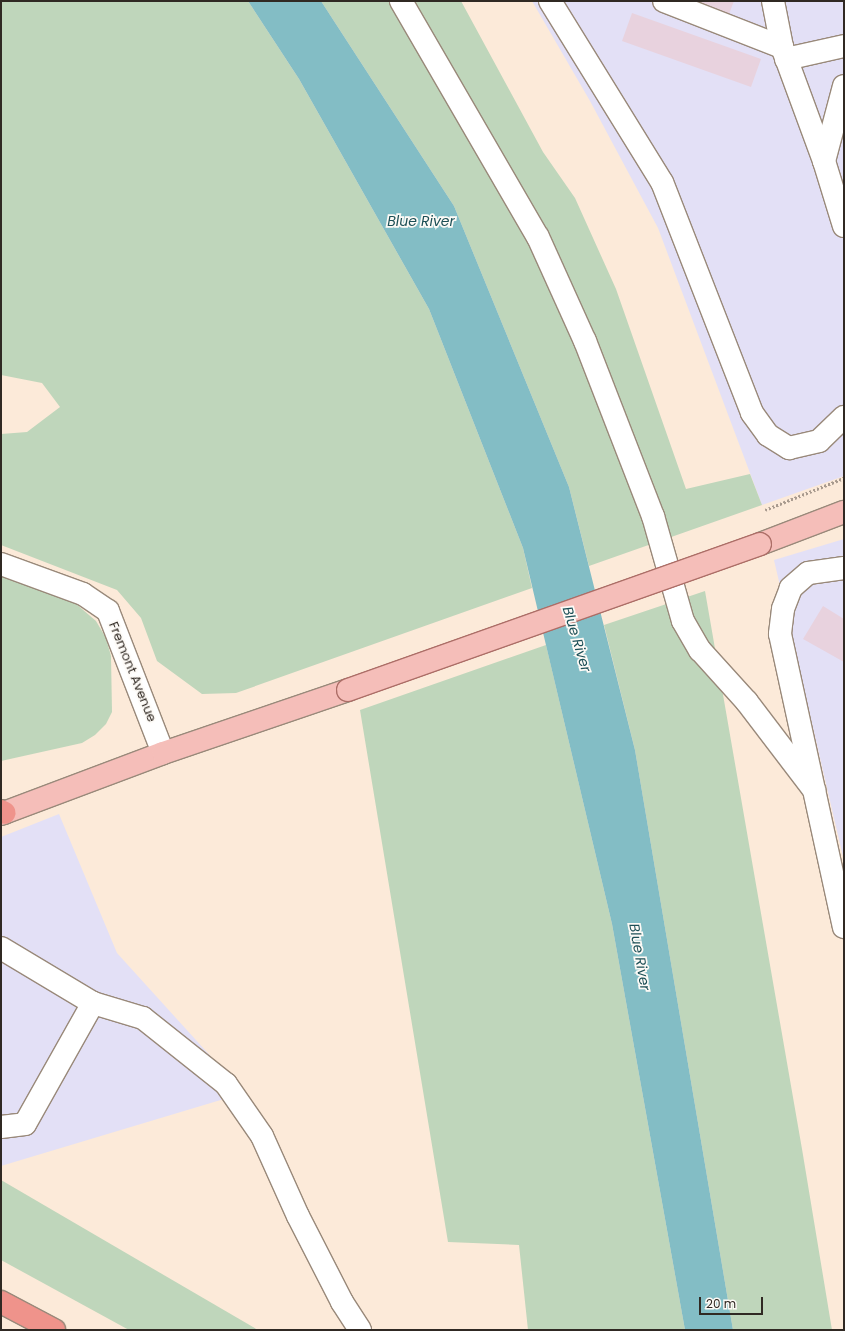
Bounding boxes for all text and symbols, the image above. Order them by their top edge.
water label: Blue River [387,213,455,229]
water label: Blue River [559,604,595,674]
street label: Fremont Avenue [105,620,159,724]
water label: Blue River [626,922,654,992]
scale bar [701,1289,765,1315]
text: 20 m [706,1295,736,1312]

